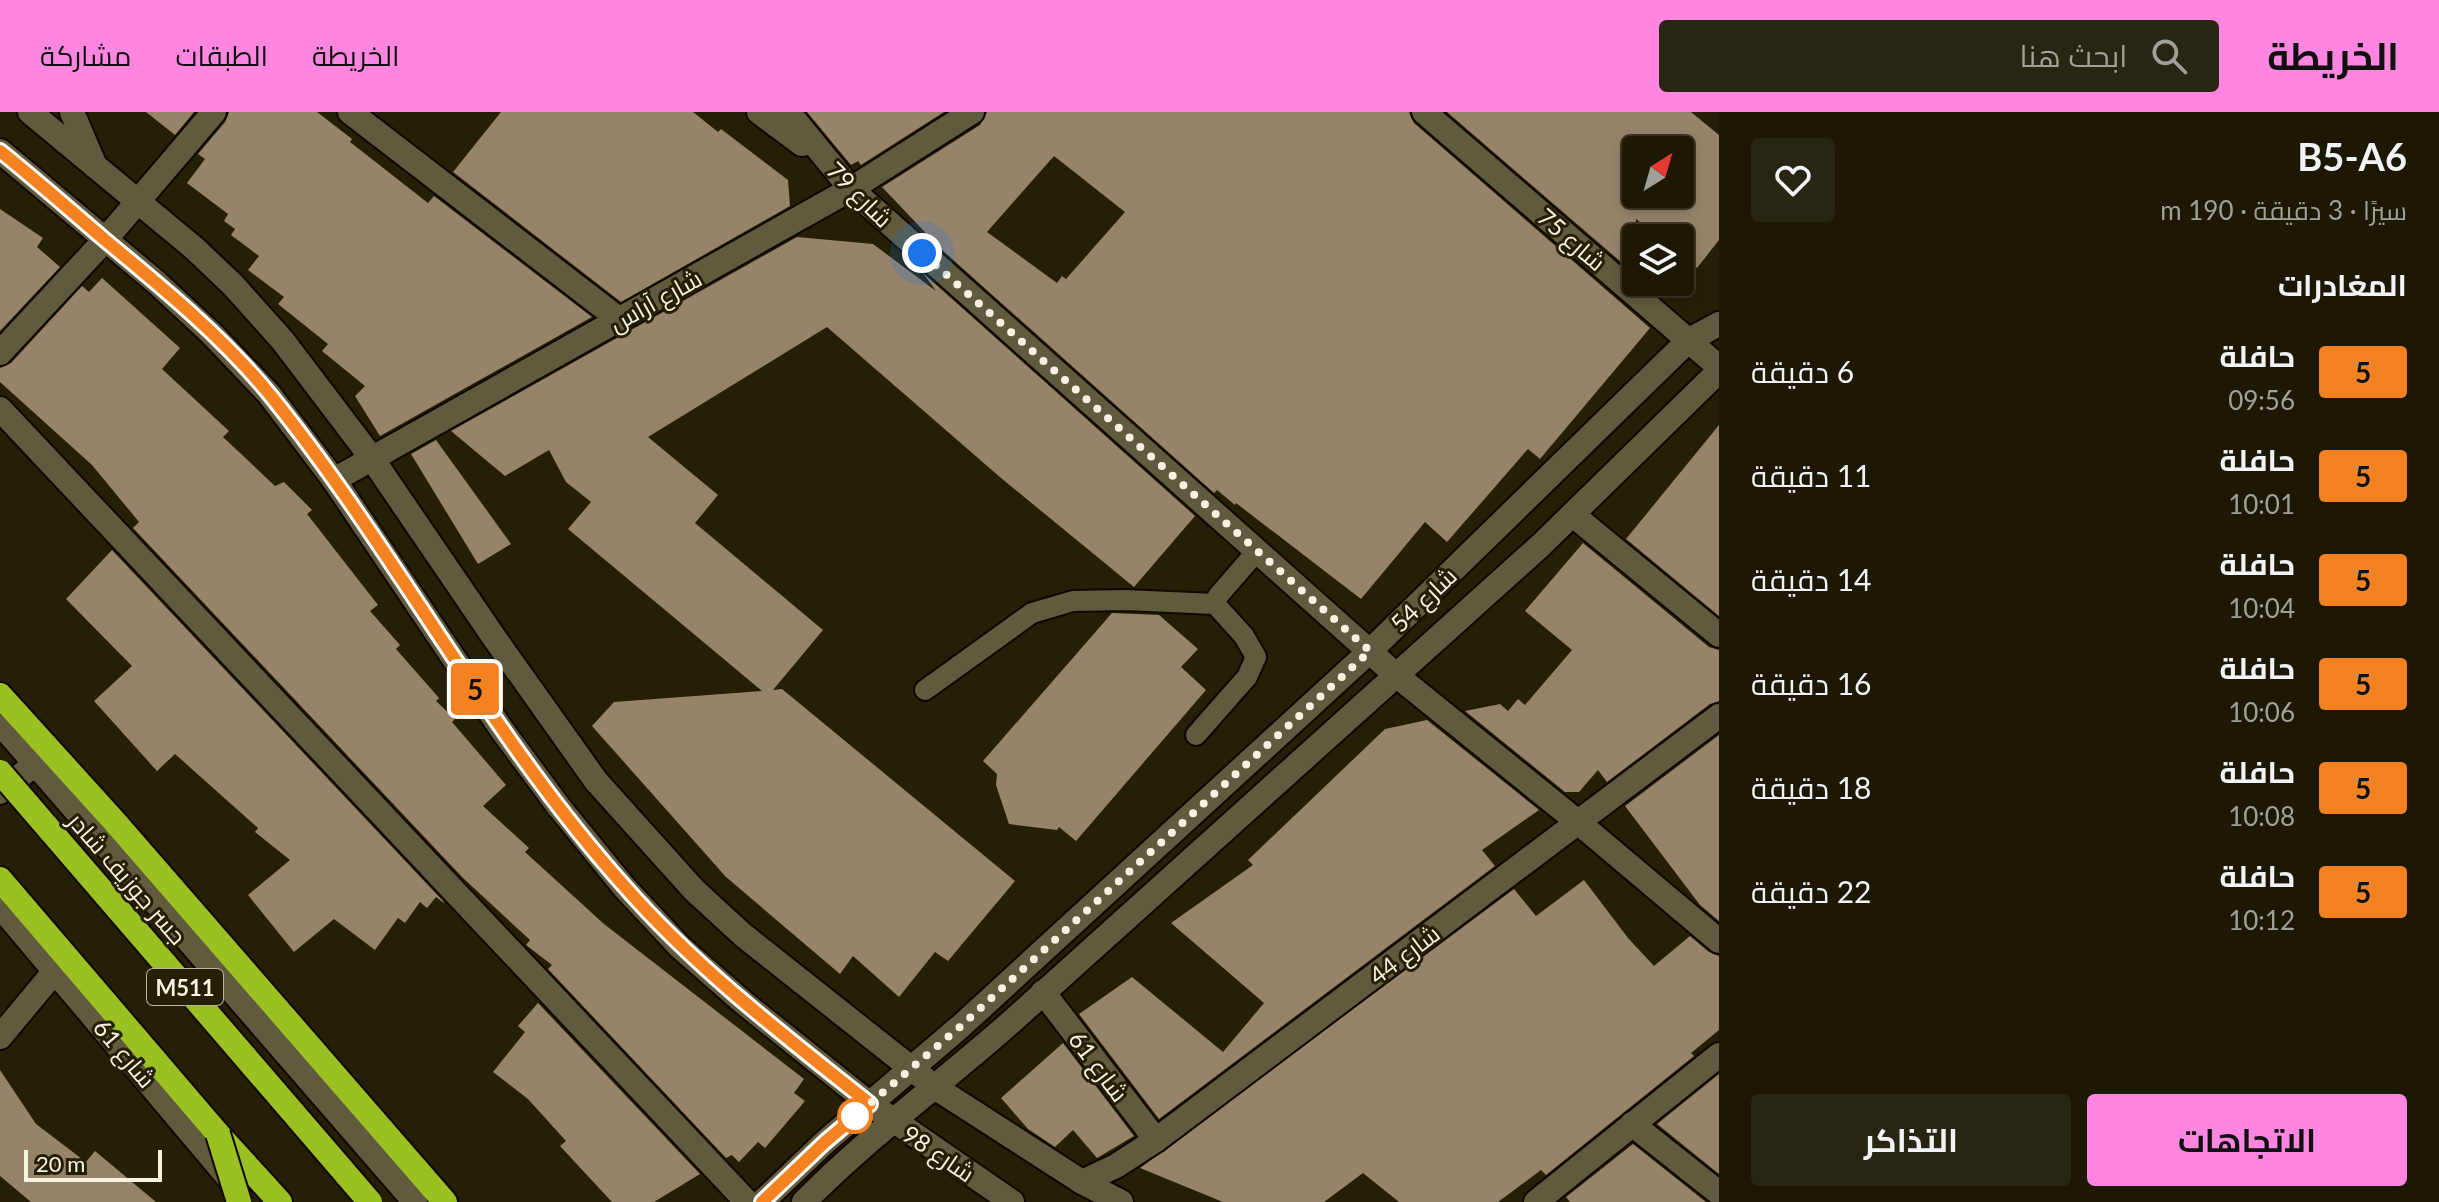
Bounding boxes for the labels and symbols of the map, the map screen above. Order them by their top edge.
north arrow [1622,136,1694,208]
street label: شارع 79 [819,155,899,235]
street label: شارع 75 [1530,202,1612,279]
your location [902,233,942,273]
street label: شارع آراس [604,263,708,340]
street label: شارع 54 [1384,561,1464,640]
line badge: 5 [449,663,501,715]
street label: جسر جوزيف شادر [62,805,193,950]
street label: شارع 44 [1363,918,1447,992]
road number: M511 [147,969,223,1005]
street label: شارع 61 [86,1013,162,1095]
street label: شارع 61 [1061,1025,1135,1109]
unlabelled marker [838,1099,872,1133]
street label: شارع 98 [896,1118,980,1190]
scale bar [24,1146,162,1182]

